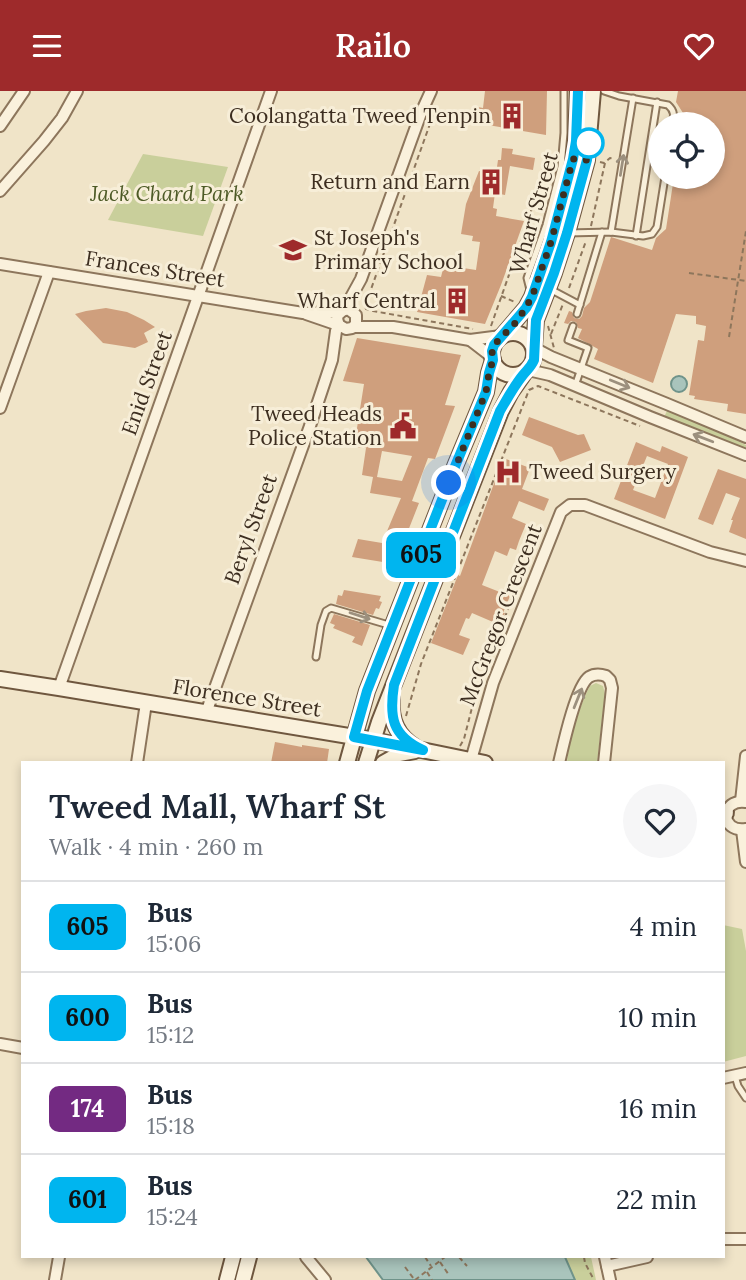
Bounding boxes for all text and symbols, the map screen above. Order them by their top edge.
text: Railo [335,25,411,66]
icon: menu [28,27,66,65]
icon: heart [680,27,718,65]
building icon: Coolangatta Tweed Tenpin [497,101,527,131]
place label: Coolangatta Tweed Tenpin [229,102,491,129]
map controls [648,112,725,189]
button: locate [648,112,725,189]
unlabelled marker [574,128,604,158]
street label: Wharf Street [503,148,564,277]
one-way arrow [616,154,629,177]
building icon: Return and Earn [476,167,506,197]
place label: Return and Earn [310,168,470,195]
park label: Jack Chard Park [89,180,244,207]
place label: St Joseph's Primary School [314,224,463,275]
school or university icon: St Joseph's Primary School [278,235,308,265]
street label: Frances Street [83,244,228,293]
building icon: Wharf Central [442,286,472,316]
place label: Wharf Central [297,287,436,314]
street label: Enid Street [115,326,178,439]
one-way arrow [608,379,630,392]
place label: Tweed Heads Police Station [248,400,382,451]
public building icon: Tweed Heads Police Station [388,411,418,441]
one-way arrow [693,430,715,443]
hospital icon: Tweed Surgery [493,457,523,487]
place label: Tweed Surgery [529,458,676,485]
your location [431,465,466,500]
street label: Beryl Street [218,469,283,588]
street label: McGregor Crescent [453,519,548,710]
line badge: 605 [381,532,461,578]
text: 605 [400,539,442,570]
one-way arrow [349,611,371,624]
street label: Florence Street [171,672,324,723]
one-way arrow [572,687,585,709]
button: heart [623,784,697,858]
text: Tweed Mall, Wharf St [49,785,386,827]
text: Walk · 4 min · 260 m [49,832,263,861]
text: Bus [147,896,193,929]
text: 4 min [630,910,697,943]
text: 605 [66,911,109,942]
text: 15:06 [147,929,201,958]
text: Bus [147,987,193,1020]
text: 10 min [618,1001,697,1034]
text: 600 [65,1002,110,1033]
text: 15:12 [147,1020,194,1049]
text: Bus [147,1078,193,1111]
text: 16 min [619,1092,697,1125]
text: 174 [71,1093,104,1124]
text: 15:18 [147,1111,195,1140]
text: Bus [147,1169,193,1202]
text: 22 min [616,1183,697,1216]
text: 601 [68,1184,107,1215]
text: 15:24 [147,1202,198,1231]

